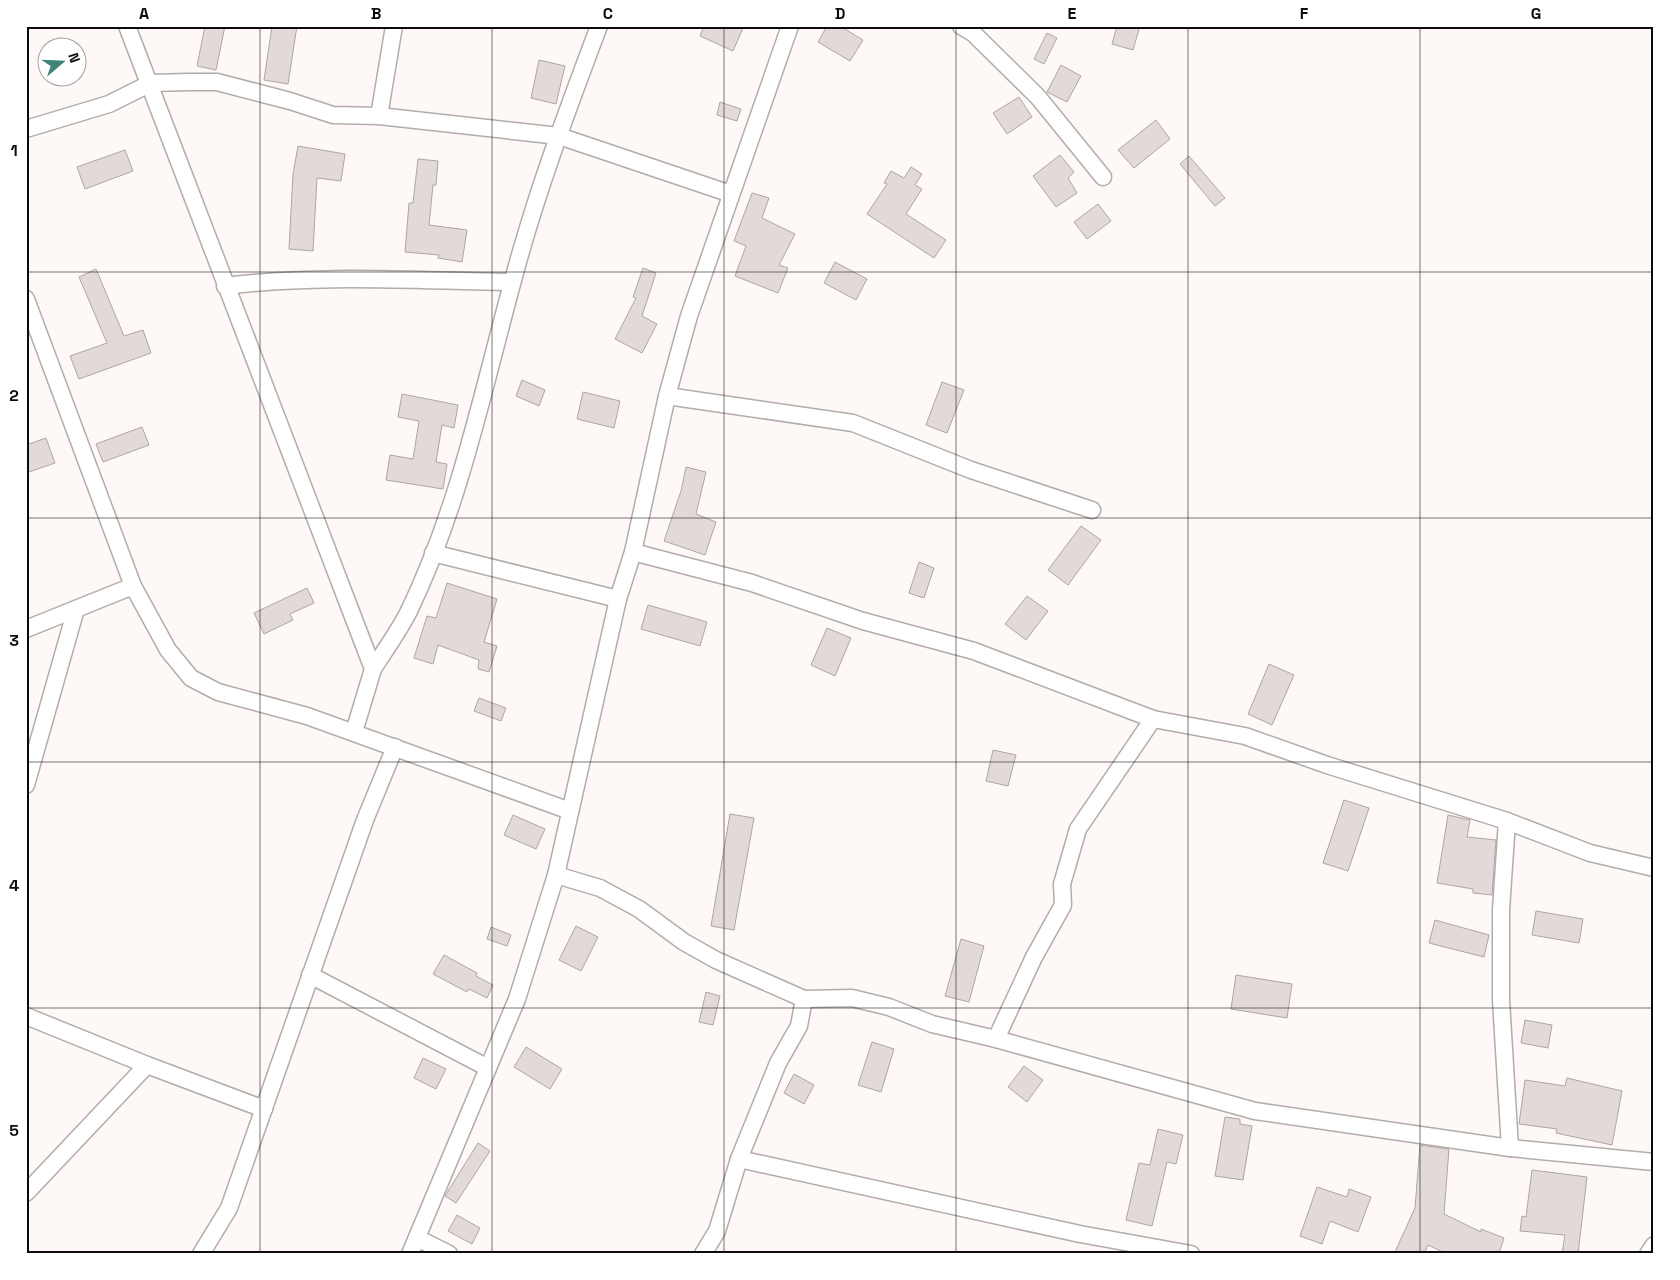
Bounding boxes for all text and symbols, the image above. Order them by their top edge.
text: A [139,3,149,24]
text: B [371,3,381,24]
text: C [603,3,613,24]
text: D [835,3,845,24]
text: E [1068,3,1077,24]
text: F [1300,3,1309,24]
text: G [1531,3,1541,24]
north arrow [38,38,88,88]
text: N [64,50,84,65]
text: 1 [10,140,18,161]
text: 2 [9,385,19,406]
text: 3 [9,630,19,651]
text: 4 [9,875,19,896]
text: 5 [9,1120,19,1141]

